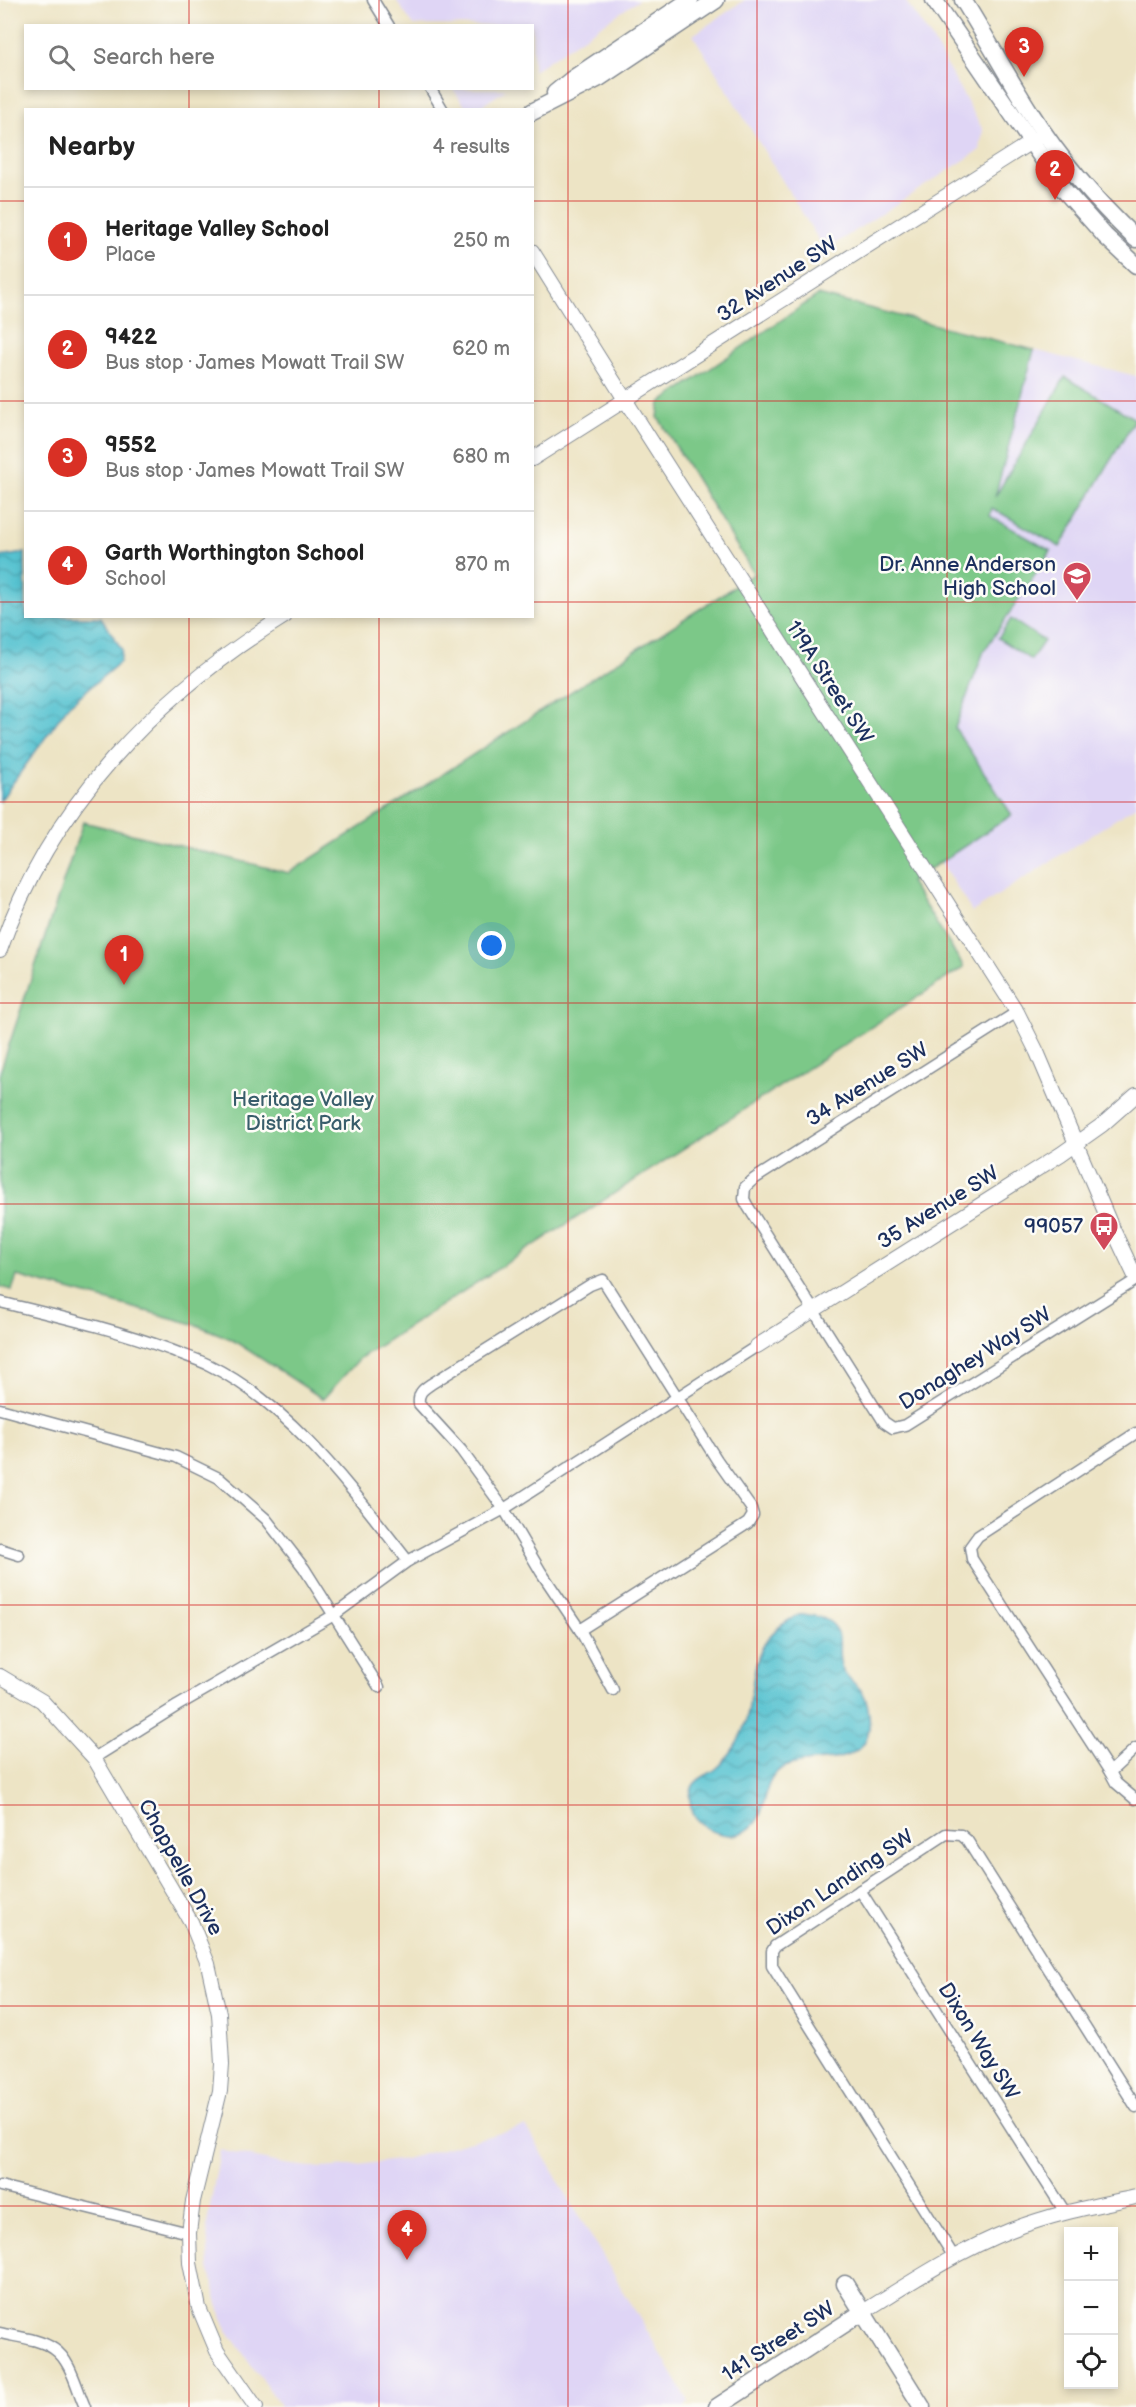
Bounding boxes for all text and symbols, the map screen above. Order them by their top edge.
search box [24,24,534,90]
pin: 3 [1004,28,1044,77]
icon: search [45,41,78,74]
text: Search here [93,44,215,71]
text: Nearby [48,132,135,163]
text: 4 results [432,135,510,159]
pin: 2 [1036,150,1074,200]
text: Heritage Valley School [105,216,329,243]
text: 1 [63,229,72,253]
text: 250 m [453,229,510,253]
street label: 32 Avenue SW [712,231,842,328]
text: Place [105,243,156,267]
text: 9422 [105,324,157,351]
text: 2 [62,337,73,361]
text: 620 m [452,337,510,361]
text: Bus stop · James Mowatt Trail SW [105,351,404,375]
text: 9552 [105,432,156,459]
text: 3 [62,445,73,469]
text: 680 m [452,445,510,469]
text: Bus stop · James Mowatt Trail SW [105,459,404,483]
text: Garth Worthington School [105,540,364,567]
place label: Dr. Anne Anderson High School [879,552,1056,601]
text: 4 [62,553,73,577]
text: 870 m [455,553,510,577]
school or university icon: Dr. Anne Anderson High School [1061,560,1093,602]
text: School [105,567,166,591]
street label: 119A Street SW [781,616,879,748]
your location [477,931,506,960]
pin: 1 [104,936,144,985]
street label: 34 Avenue SW [802,1037,933,1132]
park label: Heritage Valley District Park [232,1087,374,1136]
street label: 35 Avenue SW [873,1160,1003,1255]
bus stop icon: 99057 [1088,1210,1120,1252]
place label: 99057 [1024,1214,1084,1239]
street label: Donaghey Way SW [895,1302,1056,1415]
street label: Chappelle Drive [133,1795,228,1940]
street label: Dixon Landing SW [762,1824,919,1941]
street label: Dixon Way SW [933,1978,1024,2104]
pin: 4 [388,2210,426,2260]
map controls [1064,2227,1118,2389]
button: + [1064,2227,1118,2281]
button: − [1064,2281,1118,2335]
street label: 141 Street SW [717,2296,839,2387]
button: locate [1064,2335,1118,2389]

